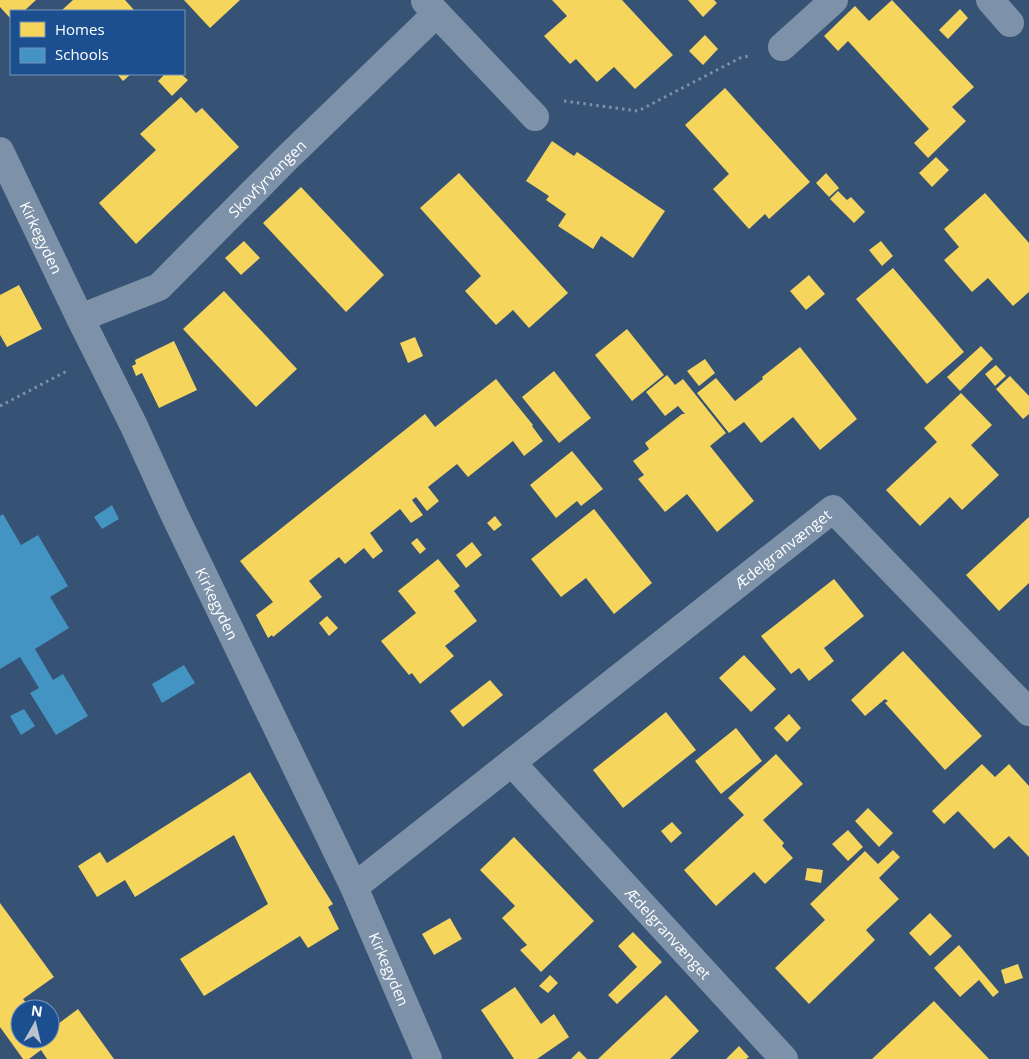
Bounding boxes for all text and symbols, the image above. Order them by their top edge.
legend [10,10,185,75]
text: Homes [55,19,105,39]
text: Schools [55,44,109,64]
street label: Skovfyrvangen [224,135,310,222]
street label: Kirkegyden [16,198,67,277]
street label: Ædelgranvænget [729,504,835,594]
street label: Kirkegyden [191,564,243,643]
street label: Ædelgranvænget [620,882,716,983]
street label: Kirkegyden [365,929,414,1009]
north arrow [10,999,60,1049]
text: N [30,1000,44,1021]

